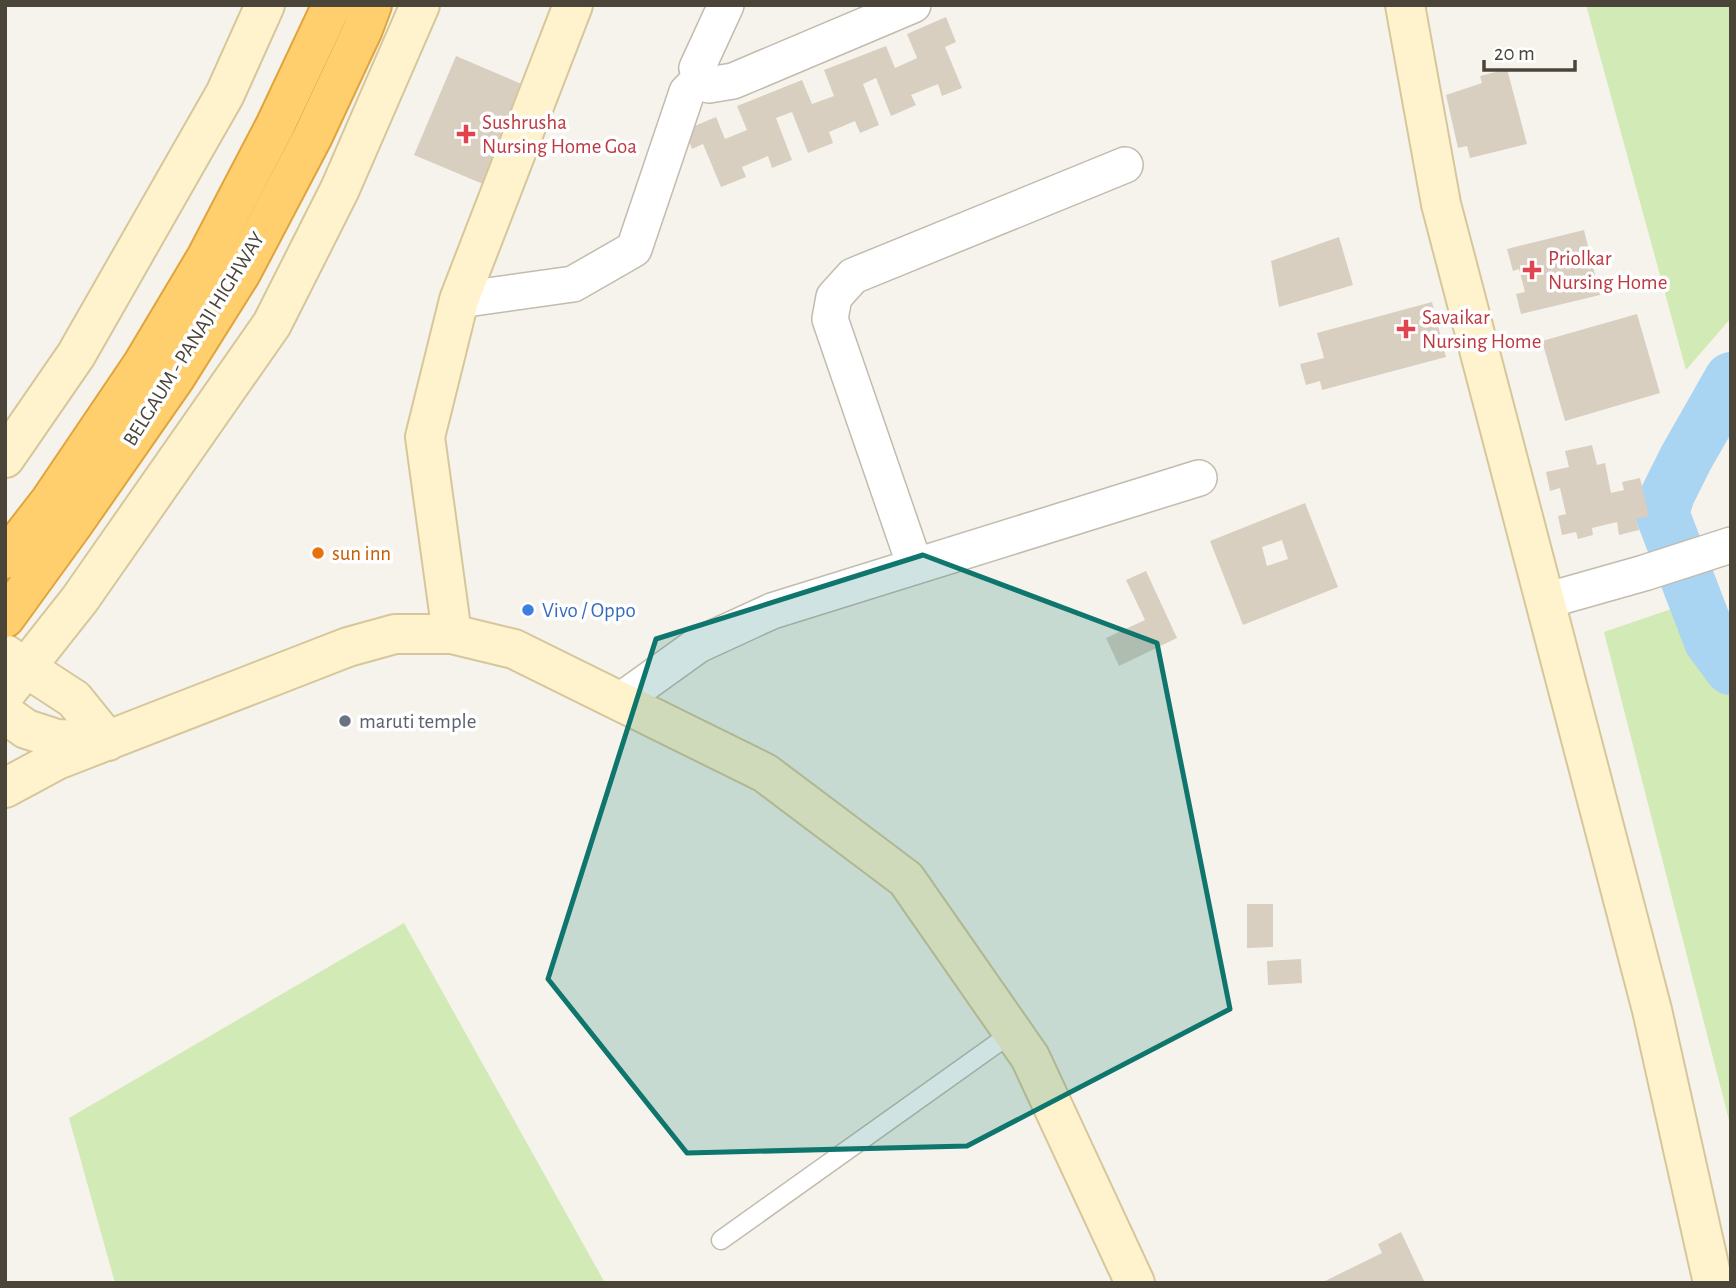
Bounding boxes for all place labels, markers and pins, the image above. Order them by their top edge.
place label: Sushrusha Nursing Home Goa [482,112,637,157]
marker: Sushrusha Nursing Home Goa [456,124,476,144]
place label: Priolkar Nursing Home [1548,248,1667,293]
marker: Priolkar Nursing Home [1522,260,1542,280]
place label: Savaikar Nursing Home [1422,307,1541,352]
marker: Savaikar Nursing Home [1396,319,1416,339]
place label: sun inn [332,543,391,564]
marker: sun inn [310,545,326,561]
place label: Vivo / Oppo [542,600,636,621]
marker: Vivo / Oppo [520,602,536,618]
place label: maruti temple [359,711,476,732]
marker: maruti temple [337,713,353,729]

